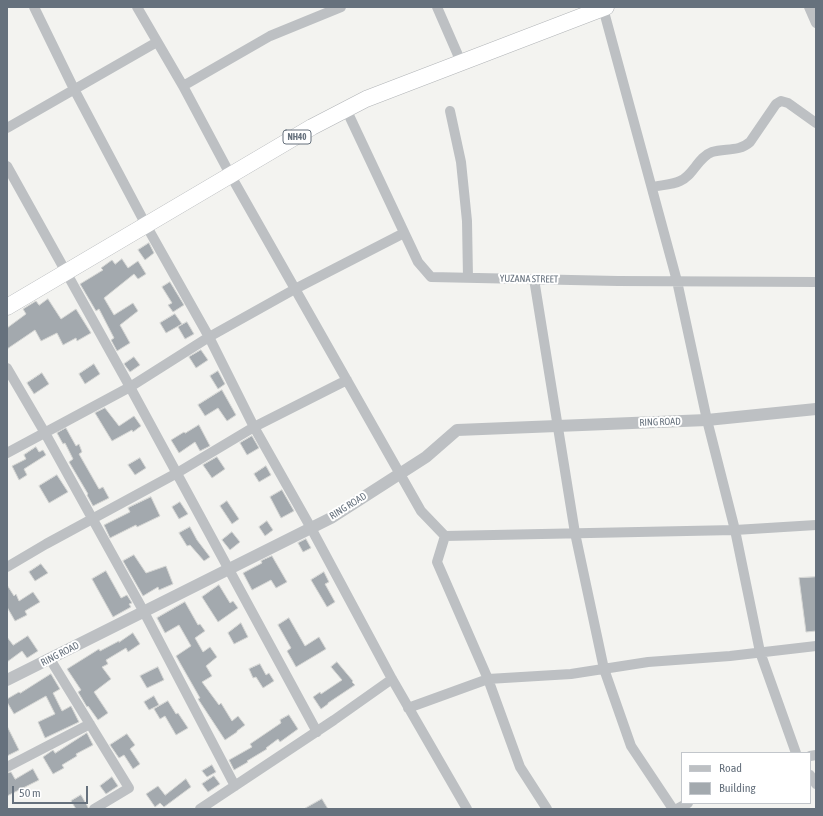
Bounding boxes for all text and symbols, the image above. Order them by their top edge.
road number: NH40 [283,130,311,144]
street label: YUZANA STREET [500,272,558,286]
street label: RING ROAD [639,415,681,429]
street label: RING ROAD [327,490,369,522]
street label: RING ROAD [39,639,81,669]
legend [681,752,811,804]
text: Road [719,761,742,775]
scale bar [14,778,90,804]
text: Building [719,781,756,795]
text: 50 m [19,786,41,800]

